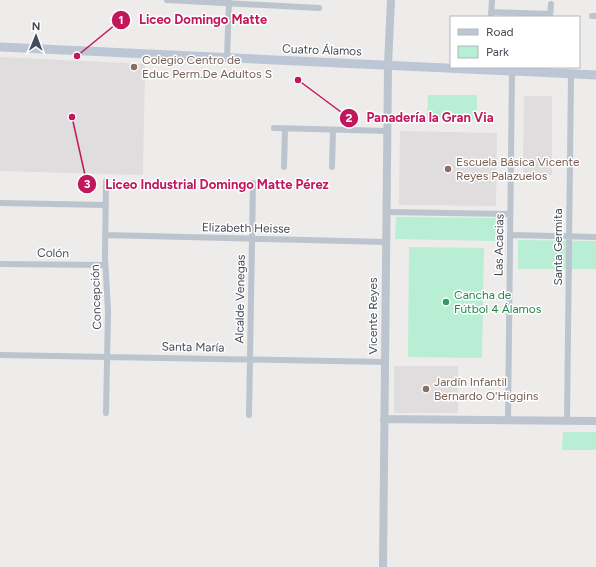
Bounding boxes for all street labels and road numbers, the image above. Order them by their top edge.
street label: Cuatro Álamos [282,42,362,58]
street label: Santa Germita [551,208,565,286]
street label: Las Acacias [491,213,507,276]
street label: Elizabeth Heisse [202,220,291,236]
street label: Colón [37,246,69,260]
street label: Alcalde Venegas [232,254,248,344]
street label: Concepción [88,264,104,330]
street label: Vicente Reyes [366,277,380,355]
street label: Santa María [161,339,225,355]

